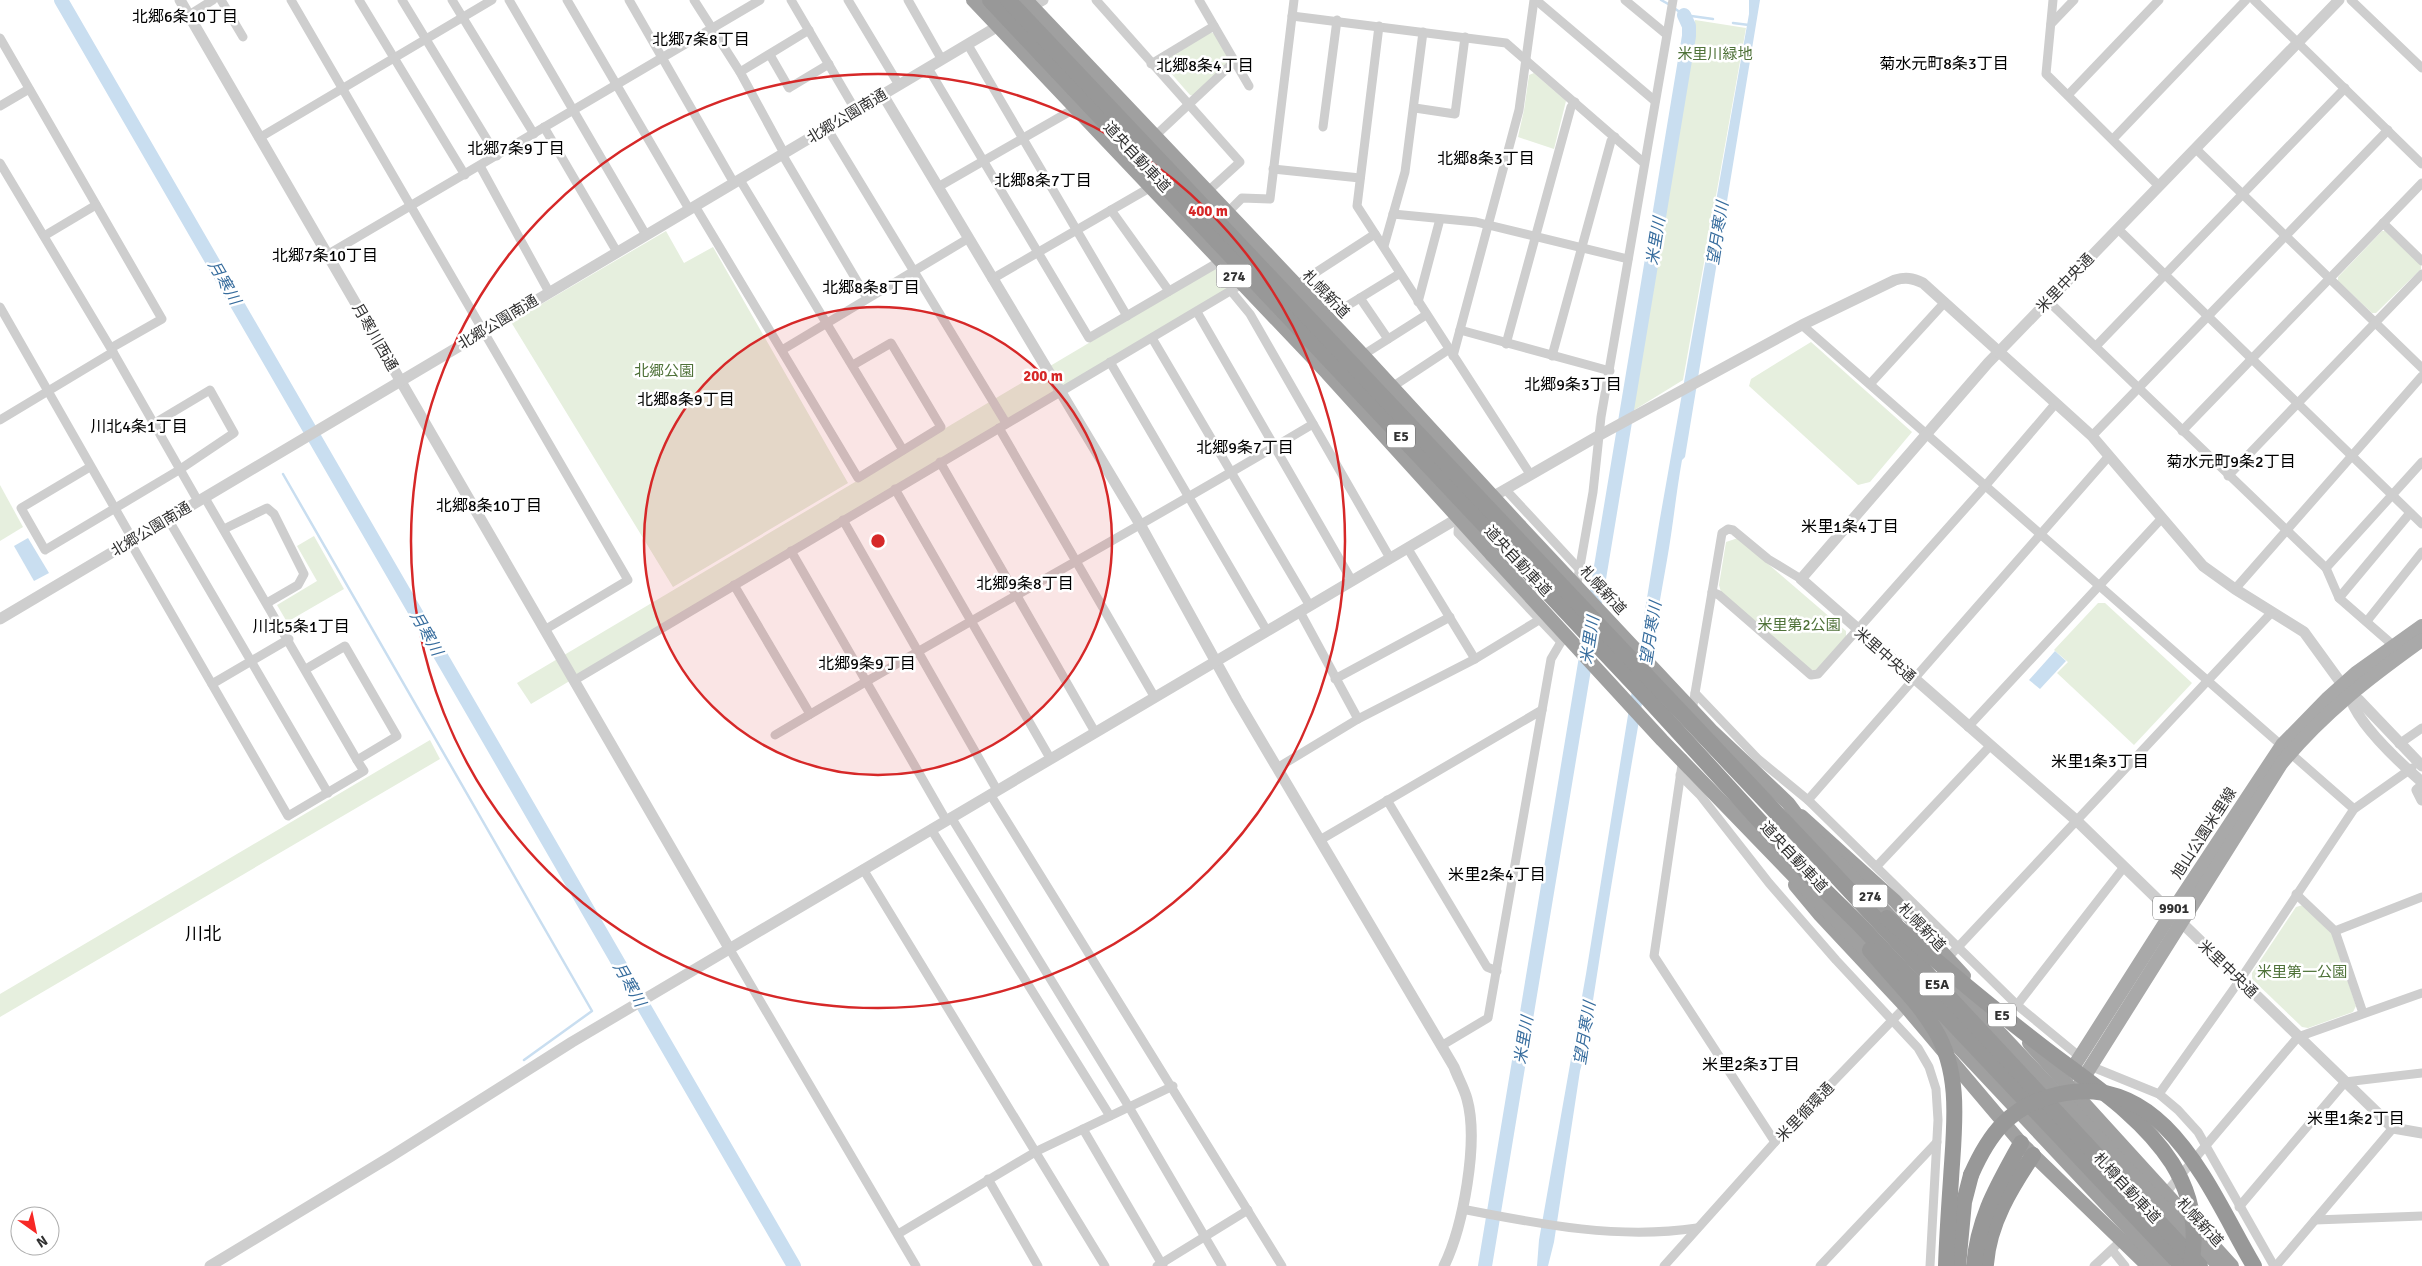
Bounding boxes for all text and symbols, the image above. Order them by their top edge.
district label: 北郷6条10丁目 [132,7,238,27]
district label: 北郷7条8丁目 [652,30,750,50]
park label: 米里川緑地 [1677,45,1753,63]
district label: 菊水元町8条3丁目 [1879,54,2009,74]
district label: 北郷8条4丁目 [1156,56,1254,76]
street label: 北郷公園南通 [804,85,890,147]
street label: 道央自動車道 [1100,118,1174,196]
district label: 北郷7条9丁目 [467,139,565,159]
district label: 北郷8条3丁目 [1437,149,1535,169]
district label: 北郷8条7丁目 [994,171,1092,191]
water label: 望月寒川 [1703,198,1733,266]
text: 400 m [1188,202,1228,220]
water label: 米里川 [1642,214,1670,266]
district label: 北郷7条10丁目 [272,246,378,266]
street label: 米里中央通 [2032,250,2098,316]
water label: 月寒川 [203,257,246,310]
road number: 274 [1216,264,1252,288]
street label: 札幌新道 [1299,266,1353,322]
district label: 北郷8条8丁目 [822,278,920,298]
street label: 北郷公園南通 [455,291,541,353]
street label: 月寒川西通 [348,300,402,374]
park label: 北郷公園 [634,362,694,380]
text: 200 m [1023,367,1063,385]
district label: 北郷9条3丁目 [1524,375,1622,395]
district label: 北郷8条9丁目 [637,390,735,410]
district label: 川北4条1丁目 [90,417,188,437]
road number: E5 [1387,424,1415,448]
district label: 北郷9条7丁目 [1196,438,1294,458]
district label: 菊水元町9条2丁目 [2166,452,2296,472]
district label: 北郷8条10丁目 [436,496,542,516]
street label: 北郷公園南通 [108,498,194,560]
district label: 米里1条4丁目 [1801,517,1899,537]
street label: 道央自動車道 [1481,522,1555,600]
centre of rings [869,532,887,550]
street label: 札幌新道 [1576,562,1630,618]
district label: 北郷9条8丁目 [976,574,1074,594]
water label: 望月寒川 [1636,598,1666,666]
water label: 月寒川 [405,608,448,661]
water label: 米里川 [1576,613,1604,665]
park label: 米里第2公園 [1757,616,1841,634]
district label: 川北5条1丁目 [252,617,350,637]
street label: 米里中央通 [1851,624,1919,686]
district label: 北郷9条9丁目 [818,654,916,674]
district label: 米里1条3丁目 [2051,752,2149,772]
street label: 旭山公園米里線 [2168,784,2240,882]
street label: 道央自動車道 [1757,818,1831,896]
district label: 米里2条4丁目 [1448,865,1546,885]
road number: 274 [1852,884,1888,908]
road number: 9901 [2153,896,2195,920]
street label: 札幌新道 [1895,899,1949,955]
district label: 川北 [185,923,221,945]
street label: 米里中央通 [2195,936,2261,1002]
water label: 月寒川 [608,959,651,1012]
park label: 米里第一公園 [2257,963,2347,981]
road number: E5A [1920,972,1954,996]
water label: 望月寒川 [1570,998,1600,1066]
road number: E5 [1988,1004,2016,1026]
water label: 米里川 [1510,1013,1538,1065]
district label: 米里2条3丁目 [1702,1055,1800,1075]
street label: 米里循環通 [1772,1079,1838,1145]
district label: 米里1条2丁目 [2307,1109,2405,1129]
street label: 札樽自動車道 [2090,1149,2164,1227]
street label: 札幌新道 [2173,1194,2227,1250]
north arrow [10,1206,60,1256]
text: N [33,1232,51,1251]

